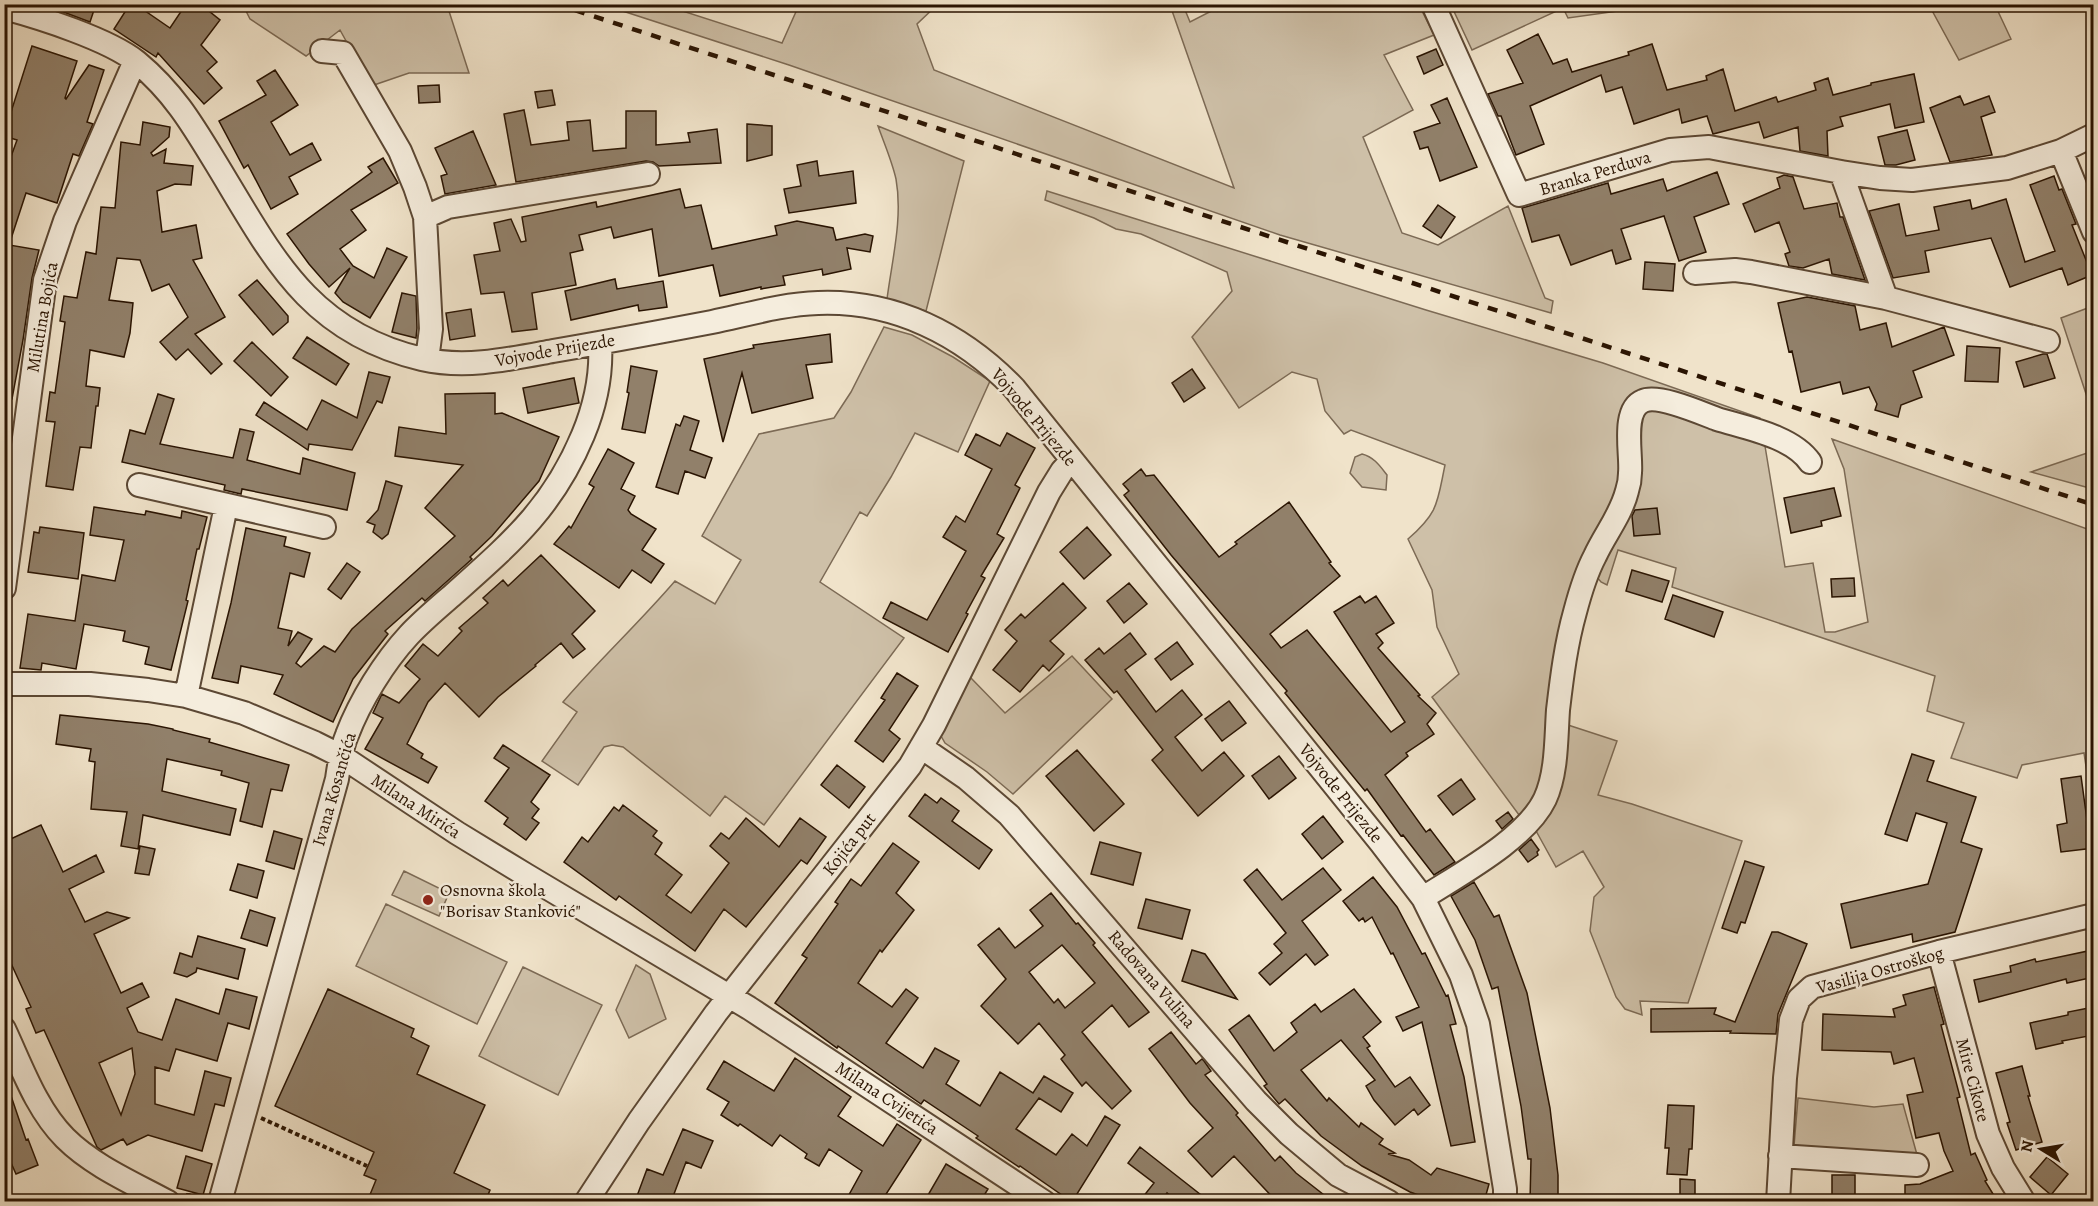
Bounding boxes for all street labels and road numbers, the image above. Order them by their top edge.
street label: Branka Perduva [1536,144,1654,201]
street label: Milutina Bojića [20,259,64,374]
street label: Vojvode Prijezde [492,328,617,373]
street label: Vojvode Prijezde [985,362,1082,471]
street label: Ivana Kosančića [306,729,362,849]
street label: Vojvode Prijezde [1293,738,1389,848]
street label: Milana Mirića [366,768,466,844]
street label: Kojića put [817,807,881,881]
street label: Radovana Vulina [1103,925,1202,1034]
street label: Vasilija Ostroškog [1813,940,1946,1000]
street label: Mire Cikote [1950,1035,1996,1125]
street label: Milana Cvijetića [831,1056,944,1141]

